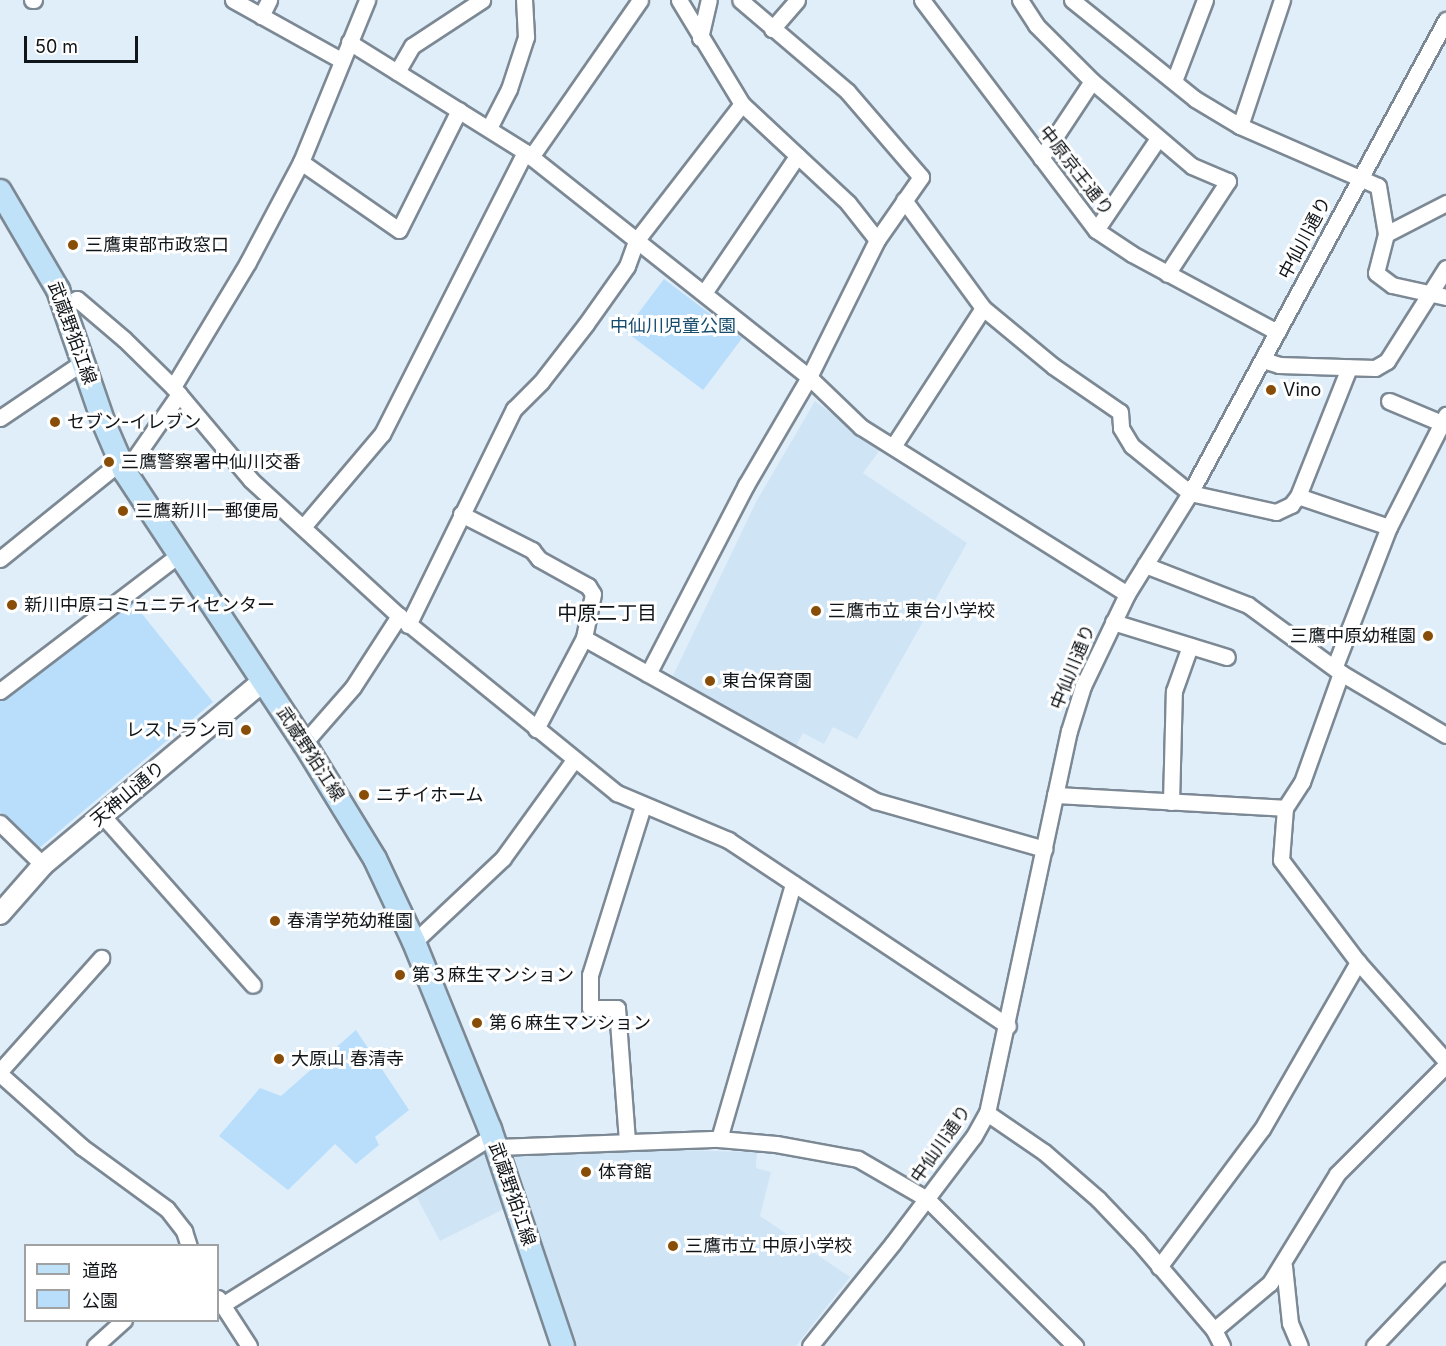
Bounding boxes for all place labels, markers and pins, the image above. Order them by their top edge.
place label: 三鷹東部市政窓口 [85,234,229,256]
marker: 三鷹東部市政窓口 [66,238,80,252]
place label: Vino [1283,379,1321,401]
marker: Vino [1264,383,1278,397]
place label: セブン-イレブン [67,411,201,433]
marker: セブン-イレブン [48,415,62,429]
place label: 三鷹警察署中仙川交番 [121,451,301,473]
marker: 三鷹警察署中仙川交番 [102,455,116,469]
place label: 三鷹新川一郵便局 [135,500,279,522]
marker: 三鷹新川一郵便局 [116,504,130,518]
place label: 新川中原コミュニティセンター [24,594,276,616]
marker: 新川中原コミュニティセンター [5,598,19,612]
place label: 三鷹市立 東台小学校 [828,600,995,622]
marker: 三鷹市立 東台小学校 [809,604,823,618]
place label: 三鷹中原幼稚園 [1290,625,1416,647]
marker: 三鷹中原幼稚園 [1421,629,1435,643]
place label: 東台保育園 [722,670,812,692]
marker: 東台保育園 [703,674,717,688]
place label: レストラン司 [126,719,234,741]
marker: レストラン司 [239,723,253,737]
place label: ニチイホーム [376,784,484,806]
marker: ニチイホーム [357,788,371,802]
place label: 春清学苑幼稚園 [287,910,413,932]
marker: 春清学苑幼稚園 [268,914,282,928]
place label: 第３麻生マンション [412,964,574,986]
marker: 第３麻生マンション [393,968,407,982]
place label: 第６麻生マンション [489,1012,651,1034]
marker: 第６麻生マンション [470,1016,484,1030]
place label: 大原山 春清寺 [291,1048,404,1070]
marker: 大原山 春清寺 [272,1052,286,1066]
place label: 体育館 [598,1161,652,1183]
marker: 体育館 [579,1165,593,1179]
place label: 三鷹市立 中原小学校 [685,1235,852,1257]
marker: 三鷹市立 中原小学校 [666,1239,680,1253]

